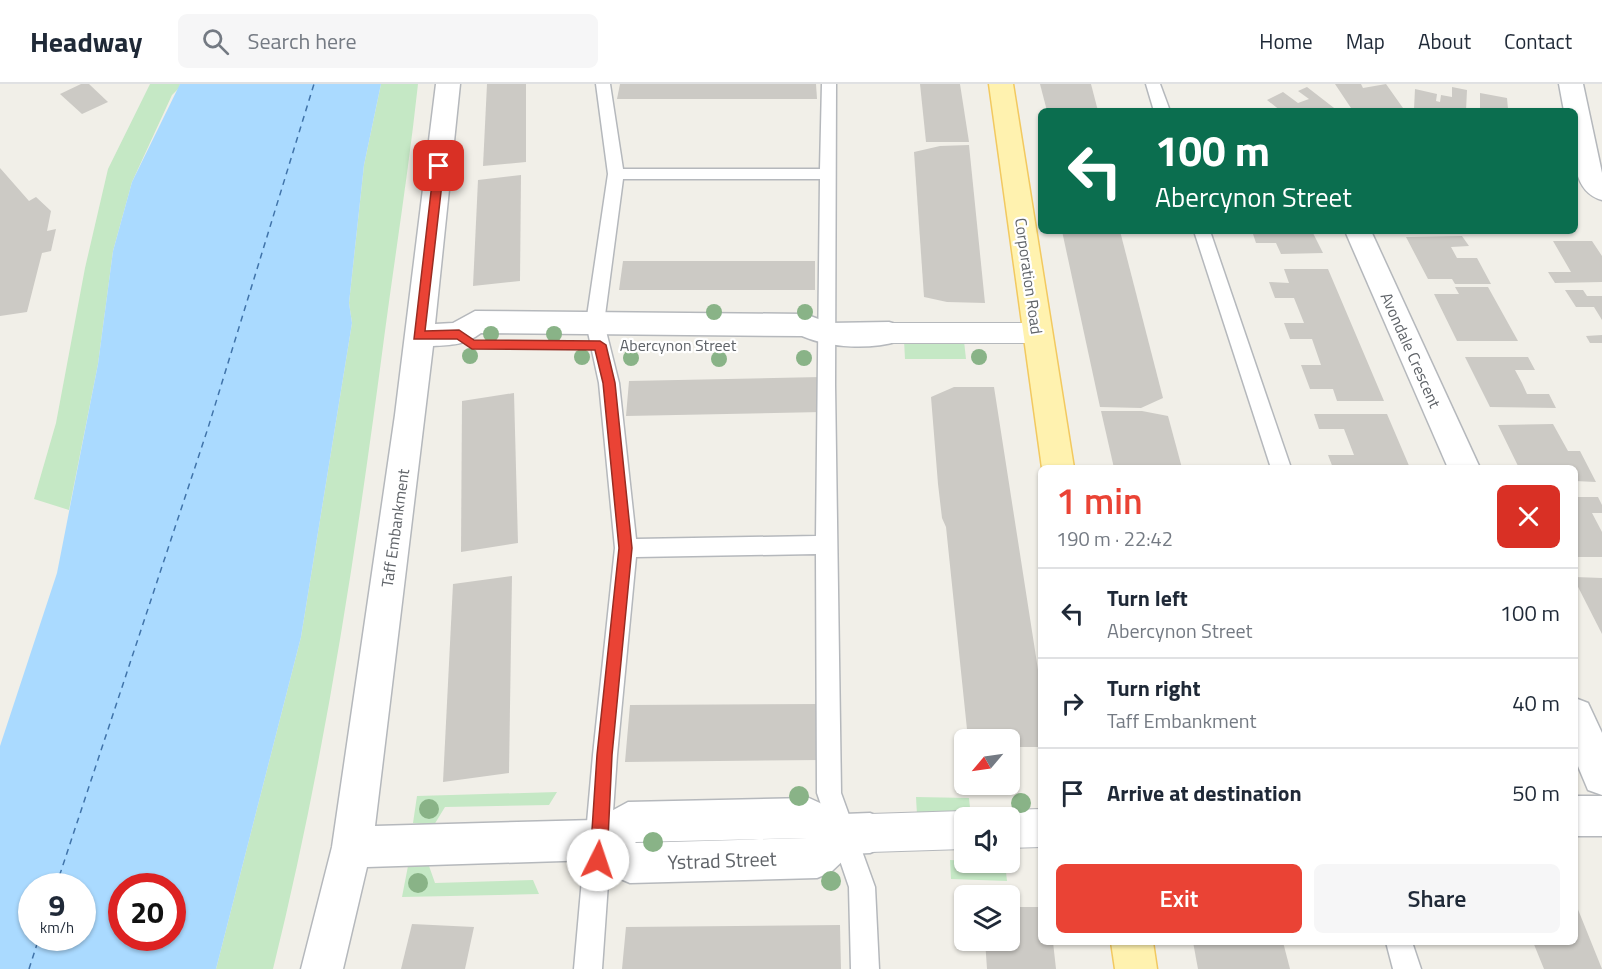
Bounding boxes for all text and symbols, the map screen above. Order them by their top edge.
search box [178,14,598,68]
text: Headway [30,20,142,63]
text: Search here [247,24,357,58]
icon: search [199,25,232,58]
text: Home [1259,25,1313,57]
text: Map [1346,25,1385,57]
text: About [1418,25,1471,57]
text: Contact [1504,25,1572,57]
text: 100 m [1155,118,1270,182]
icon: left [1056,132,1134,210]
pin [413,140,464,191]
icon: arrive [422,149,455,182]
text: Abercynon Street [1155,176,1352,217]
street label: Corporation Road [1009,216,1049,336]
street label: Avondale Crescent [1375,288,1447,412]
street label: Abercynon Street [620,333,737,357]
street label: Taff Embankment [375,467,415,589]
text: 1 min [1056,473,1143,528]
button: close [1497,485,1560,548]
text: 190 m · 22:42 [1056,523,1173,554]
text: Turn left [1107,581,1188,615]
text: 100 m [1500,596,1560,630]
icon: left [1056,597,1089,630]
text: Abercynon Street [1107,615,1253,646]
text: Turn right [1107,671,1201,705]
text: 40 m [1512,686,1560,720]
icon: right [1056,687,1089,720]
text: Taff Embankment [1107,705,1257,736]
north arrow [954,729,1020,795]
map controls [954,729,1020,951]
text: Arrive at destination [1107,776,1302,810]
text: 50 m [1512,776,1560,810]
icon: arrive [1056,777,1089,810]
button: sound [954,807,1020,873]
position arrow [566,828,630,892]
street label: Ystrad Street [667,843,777,877]
button: Exit [1056,864,1302,933]
button: Share [1314,864,1560,933]
speed limit sign: 20 [108,873,186,951]
text: 9 [49,882,65,928]
button: layers [954,885,1020,951]
text: km/h [40,916,74,939]

